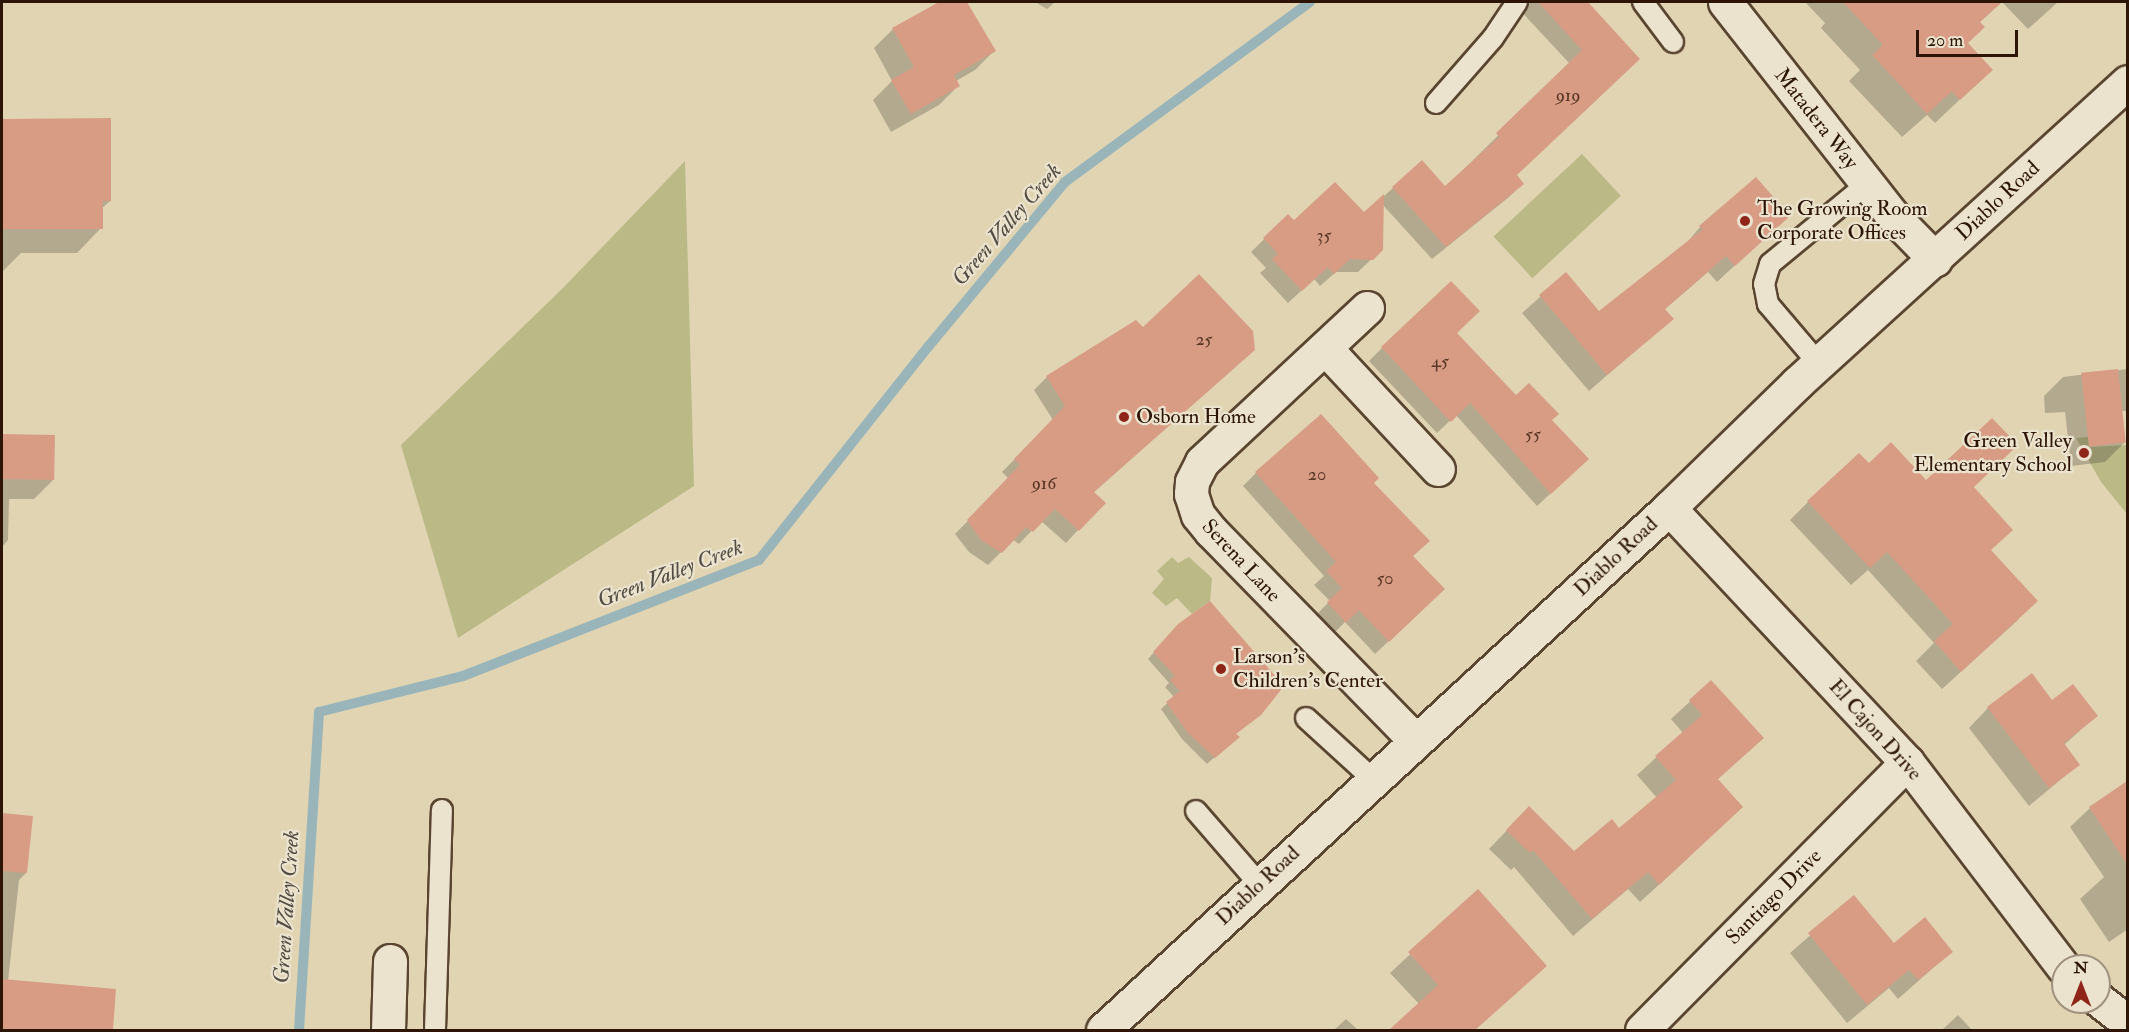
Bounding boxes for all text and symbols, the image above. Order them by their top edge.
scale bar [1919,18,2021,56]
text: 20 m [1927,29,1963,52]
street label: Matadera Way [1769,63,1863,175]
house number: 919 [1556,85,1580,107]
street label: Diablo Road [1951,156,2045,246]
water label: Green Valley Creek [947,158,1067,292]
place label: The Growing Room Corporate Offices [1757,196,1928,246]
marker: The Growing Room Corporate Offices [1738,214,1752,228]
house number: 35 [1317,225,1331,247]
house number: 25 [1196,329,1212,351]
house number: 45 [1431,351,1449,373]
place label: Osborn Home [1136,404,1256,430]
marker: Osborn Home [1117,410,1131,424]
house number: 55 [1525,424,1541,446]
place label: Green Valley Elementary School [1914,428,2072,478]
marker: Green Valley Elementary School [2077,446,2091,460]
house number: 20 [1308,464,1326,486]
house number: 916 [1032,473,1056,495]
street label: Diablo Road [1569,512,1663,602]
street label: Serena Lane [1196,514,1286,608]
water label: Green Valley Creek [594,534,746,614]
house number: 50 [1377,568,1393,590]
place label: Larson's Children's Center [1233,644,1383,694]
marker: Larson's Children's Center [1214,662,1228,676]
street label: El Cajon Drive [1823,674,1927,786]
water label: Green Valley Creek [268,830,306,984]
street label: Diablo Road [1211,841,1305,931]
street label: Santiago Drive [1721,844,1827,950]
north arrow [2051,954,2111,1014]
text: N [2074,958,2088,978]

